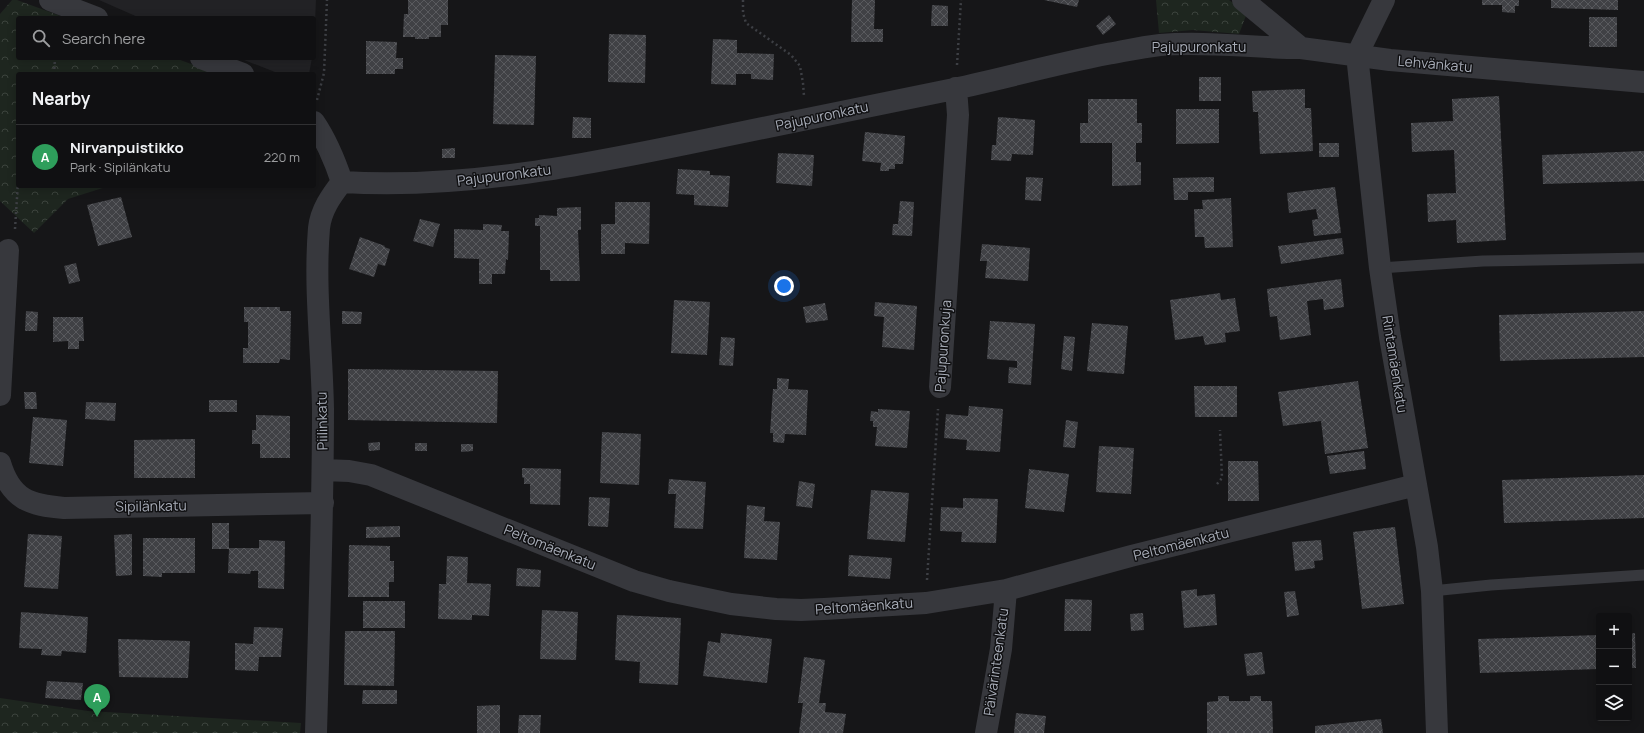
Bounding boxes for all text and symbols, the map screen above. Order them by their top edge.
search box [16,16,316,60]
icon: search [30,27,52,49]
text: Search here [62,28,145,49]
street label: Pajupuronkatu [1152,37,1246,56]
street label: Lehvänkatu [1397,51,1473,76]
text: Nearby [32,87,90,110]
street label: Pajupuronkatu [774,96,870,135]
text: Nirvanpuistikko [70,137,184,158]
text: A [41,148,49,166]
text: 220 m [264,148,300,166]
text: Park · Sipilänkatu [70,158,170,176]
street label: Pajupuronkatu [456,159,552,190]
your location [774,276,794,296]
street label: Pajupuronkuja [930,299,955,393]
street label: Rintamäenkatu [1378,314,1413,414]
street label: Piilinkatu [311,392,332,450]
street label: Sipilänkatu [115,495,187,516]
street label: Peltomäenkatu [501,519,599,574]
street label: Peltomäenkatu [1131,522,1231,565]
street label: Peltomäenkatu [814,593,914,618]
street label: Päivärinteenkatu [979,607,1012,717]
map controls [1596,613,1632,721]
button: + [1596,613,1632,649]
button: − [1596,649,1632,685]
pin: A [84,684,110,717]
button: layers [1596,685,1632,721]

